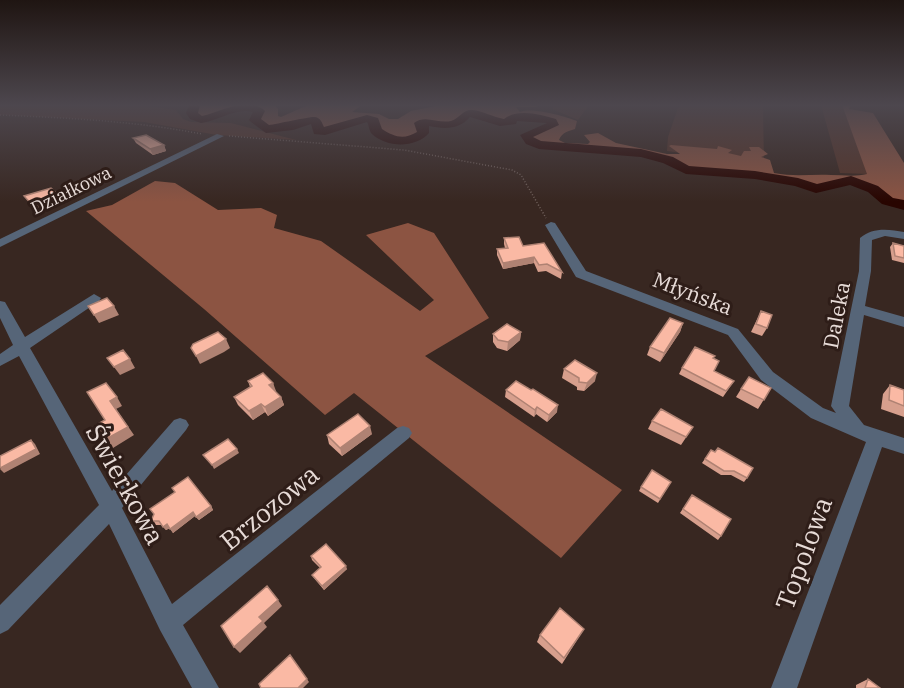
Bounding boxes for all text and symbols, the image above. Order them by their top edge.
street label: Działkowa [27,161,115,219]
street label: Młyńska [649,265,737,321]
street label: Daleka [816,279,856,351]
street label: Świerkowa [79,418,173,550]
street label: Brzozowa [212,457,326,557]
street label: Topolowa [767,492,839,614]

